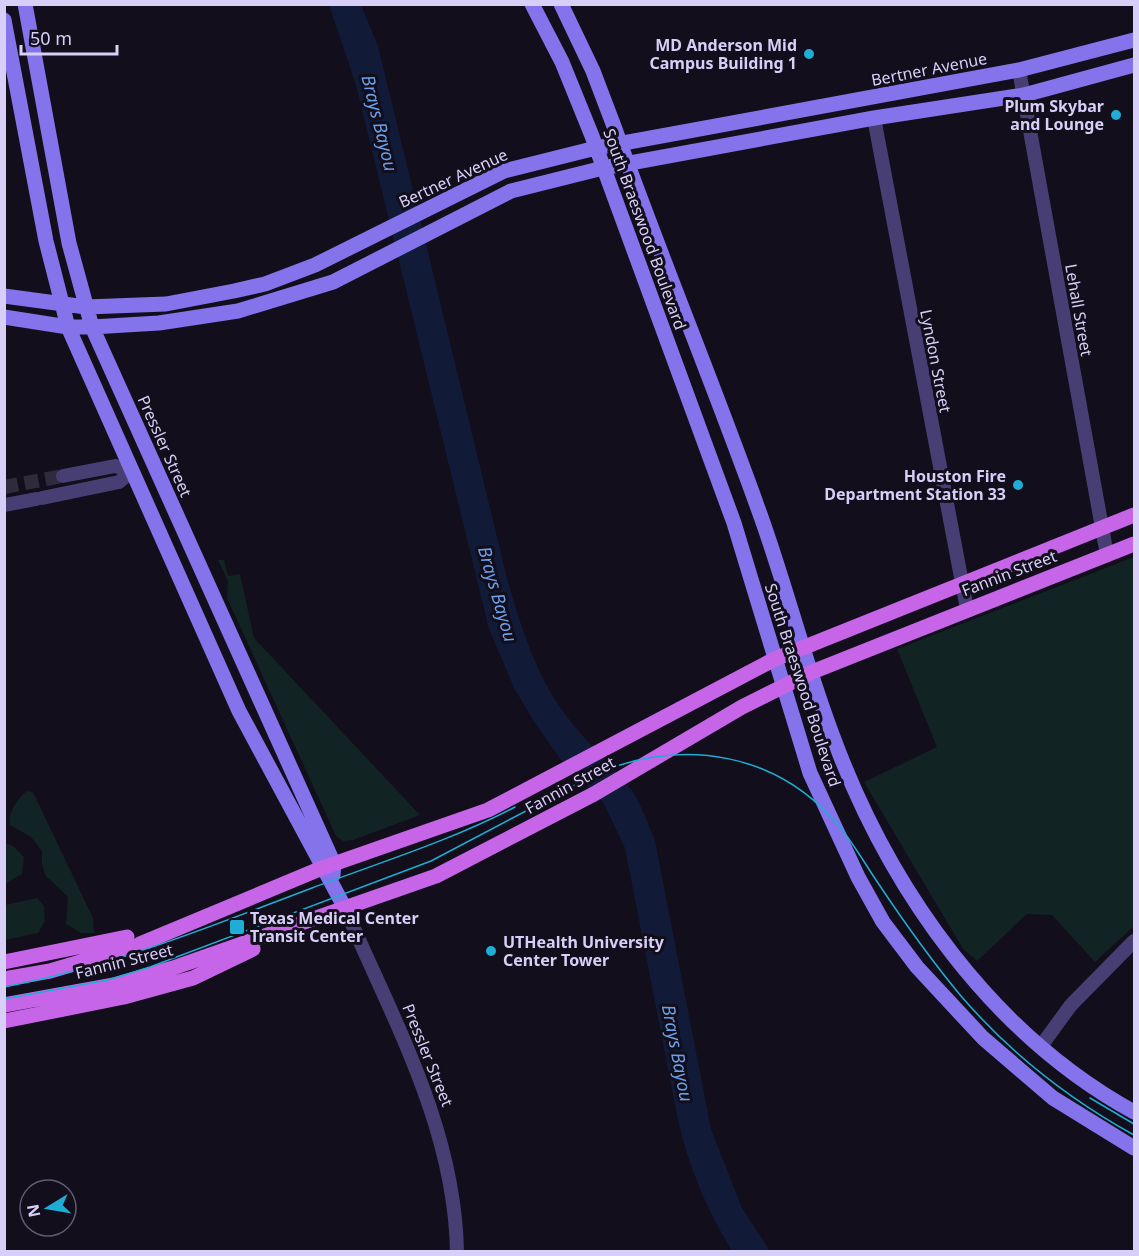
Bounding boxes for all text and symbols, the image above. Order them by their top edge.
scale bar [21,18,117,56]
text: 50 m [30,26,72,50]
place label: MD Anderson Mid Campus Building 1 [650,34,797,74]
marker: MD Anderson Mid Campus Building 1 [802,47,816,61]
street label: Bertner Avenue [869,47,989,91]
water label: Brays Bayou [356,72,404,174]
place label: Plum Skybar and Lounge [1004,95,1104,135]
marker: Plum Skybar and Lounge [1109,108,1123,122]
street label: South Braeswood Boulevard [598,125,692,333]
street label: Bertner Avenue [395,143,511,213]
street label: Lehall Street [1060,262,1098,358]
street label: Lyndon Street [915,308,957,415]
street label: Pressler Street [133,392,197,500]
place label: Houston Fire Department Station 33 [824,465,1006,505]
marker: Houston Fire Department Station 33 [1011,478,1025,492]
water label: Brays Bayou [473,543,523,645]
street label: Fannin Street [958,545,1060,601]
street label: South Braeswood Boulevard [760,581,846,789]
street label: Fannin Street [521,751,619,819]
place label: Texas Medical Center Transit Center [250,907,419,947]
marker: Texas Medical Center Transit Center [228,918,246,936]
place label: UTHealth University Center Tower [503,931,665,971]
street label: Fannin Street [73,938,175,984]
marker: UTHealth University Center Tower [484,944,498,958]
street label: Pressler Street [397,1000,459,1110]
water label: Brays Bayou [657,1002,699,1104]
north arrow [18,1178,78,1238]
text: N [21,1202,45,1219]

